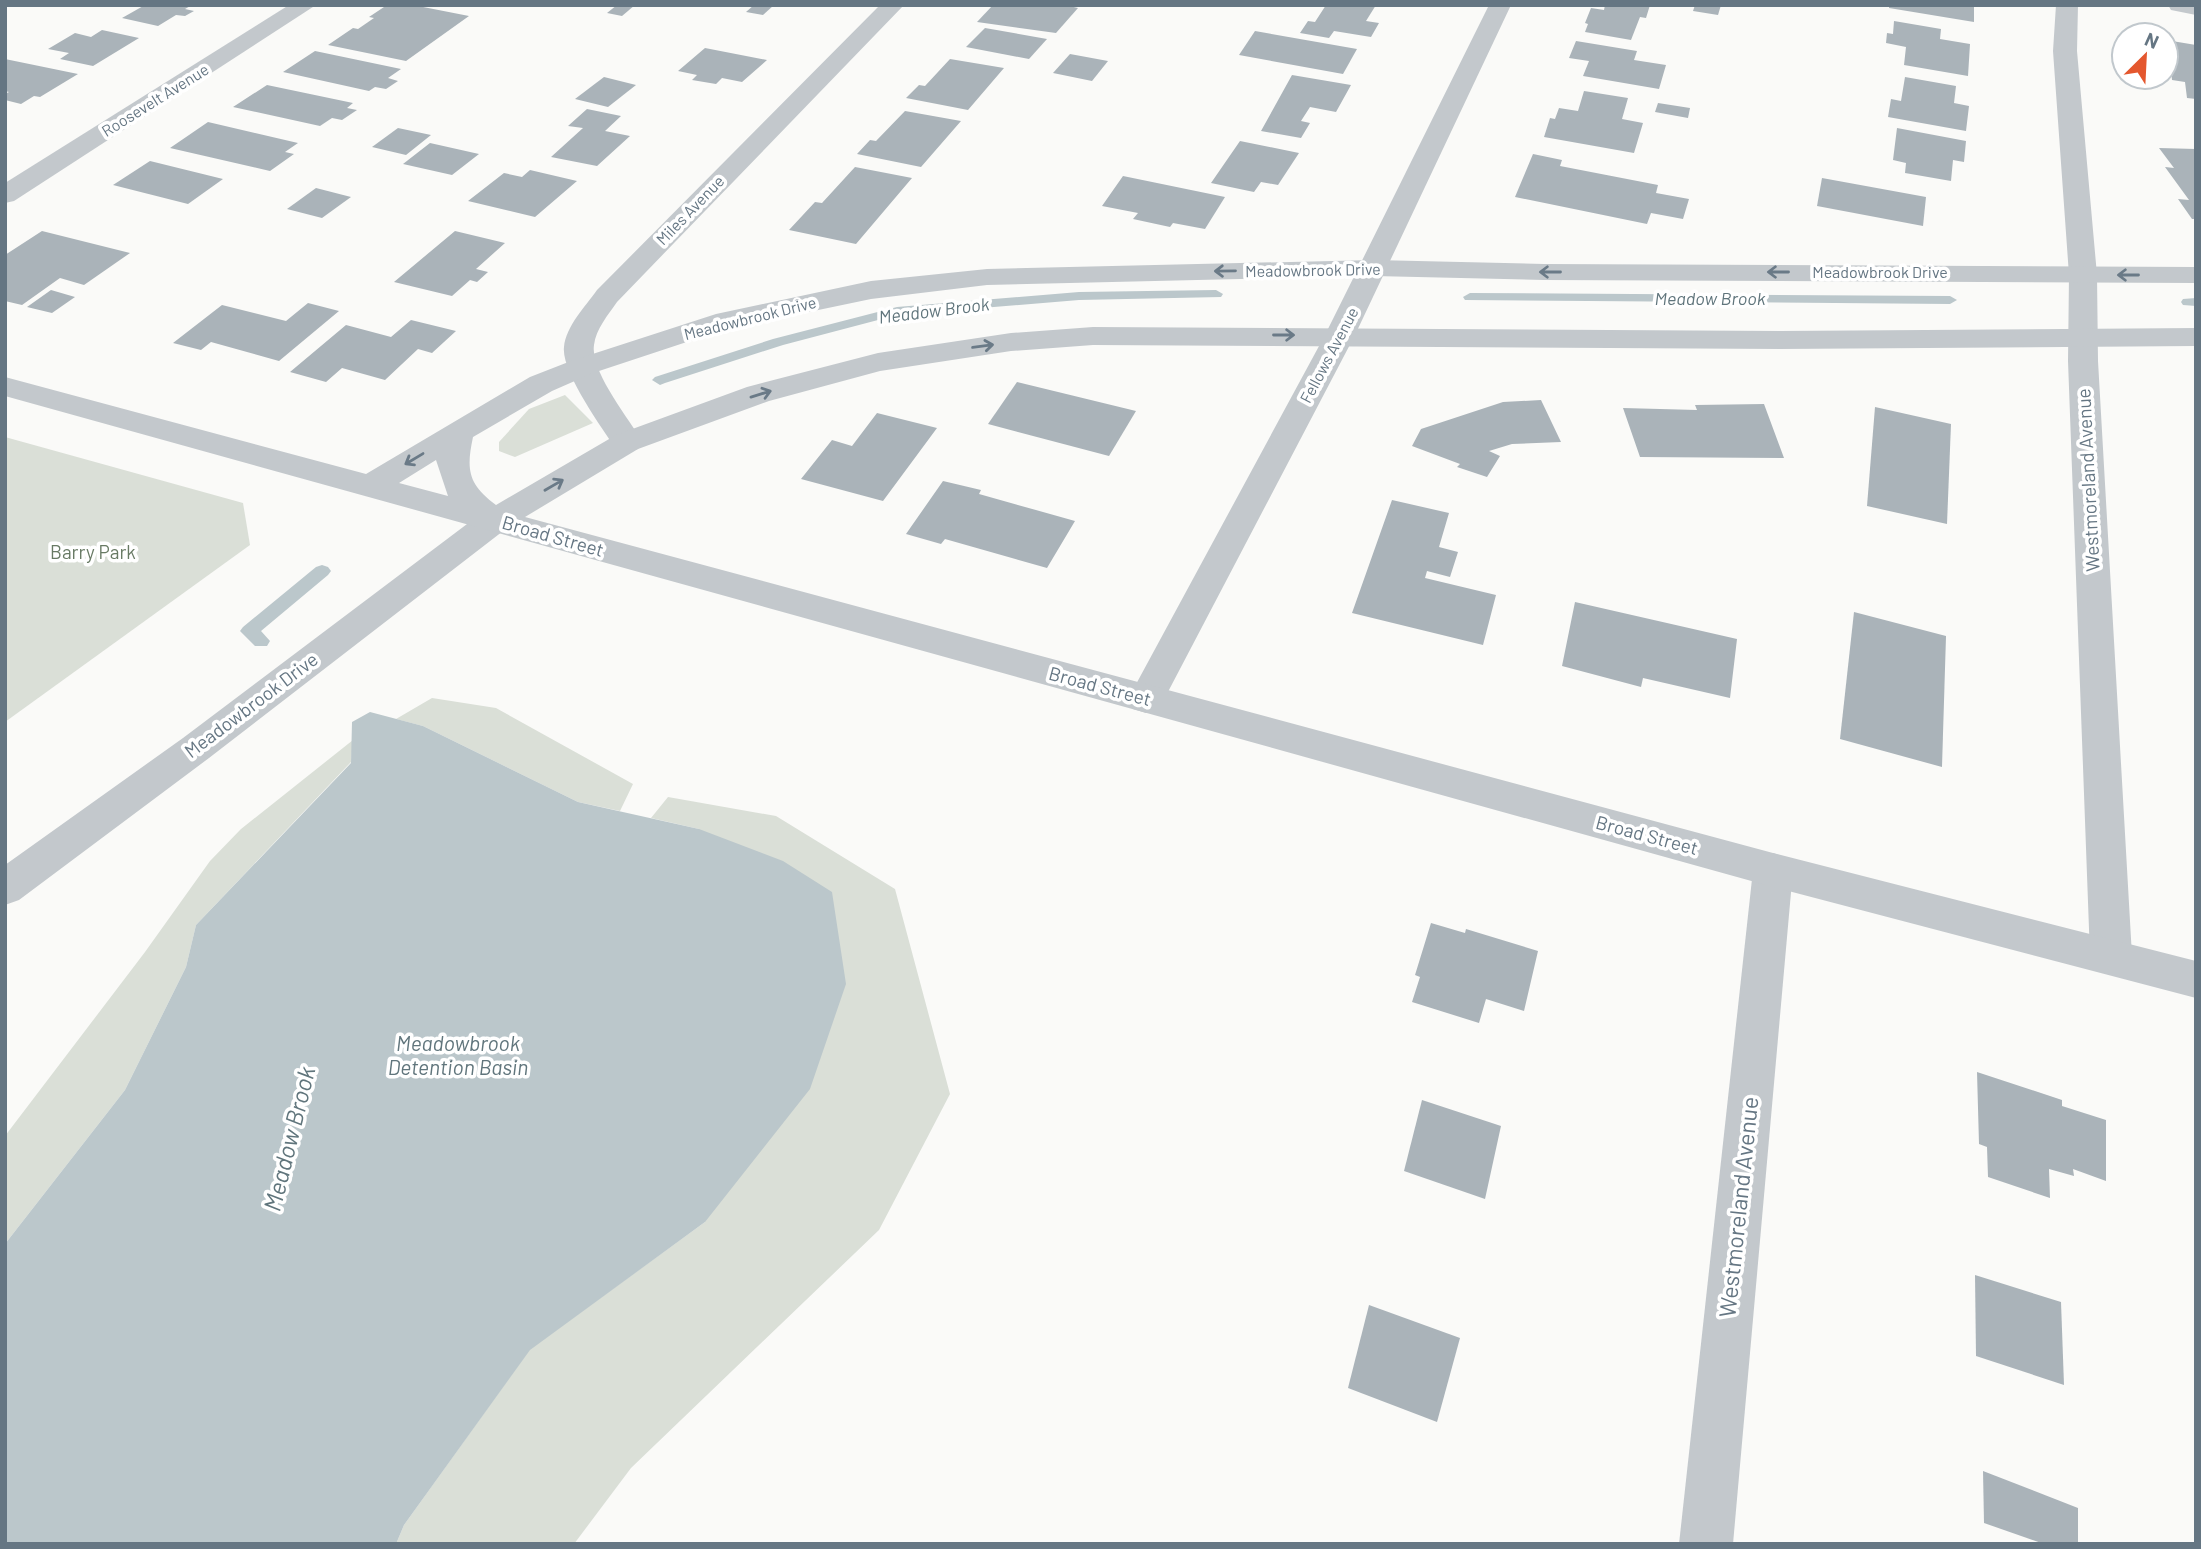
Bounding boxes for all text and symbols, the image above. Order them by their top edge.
north arrow [2110,21,2180,91]
text: N [2142,27,2163,53]
street label: Roosevelt Avenue [98,59,212,140]
street label: Miles Avenue [652,171,728,248]
street label: Meadowbrook Drive [1245,259,1381,280]
street label: Meadowbrook Drive [1812,262,1948,281]
one-way arrow [1213,265,1236,278]
one-way arrow [1539,265,1562,279]
one-way arrow [1766,265,1789,279]
one-way arrow [2116,268,2139,282]
water label: Meadow Brook [1654,287,1766,309]
street label: Meadowbrook Drive [682,292,818,343]
water label: Meadow Brook [877,292,991,328]
street label: Fellows Avenue [1295,304,1362,406]
one-way arrow [1272,328,1295,342]
one-way arrow [971,340,994,353]
one-way arrow [750,386,772,399]
street label: Westmoreland Avenue [2071,388,2104,572]
one-way arrow [404,452,424,466]
one-way arrow [543,478,563,492]
street label: Broad Street [500,510,607,561]
park label: Barry Park [50,540,136,563]
street label: Meadowbrook Drive [180,647,322,762]
street label: Broad Street [1047,661,1154,710]
street label: Broad Street [1594,810,1701,859]
water label: Meadowbrook Detention Basin [388,1030,528,1079]
water label: Meadow Brook [257,1063,321,1214]
street label: Westmoreland Avenue [1712,1095,1764,1319]

